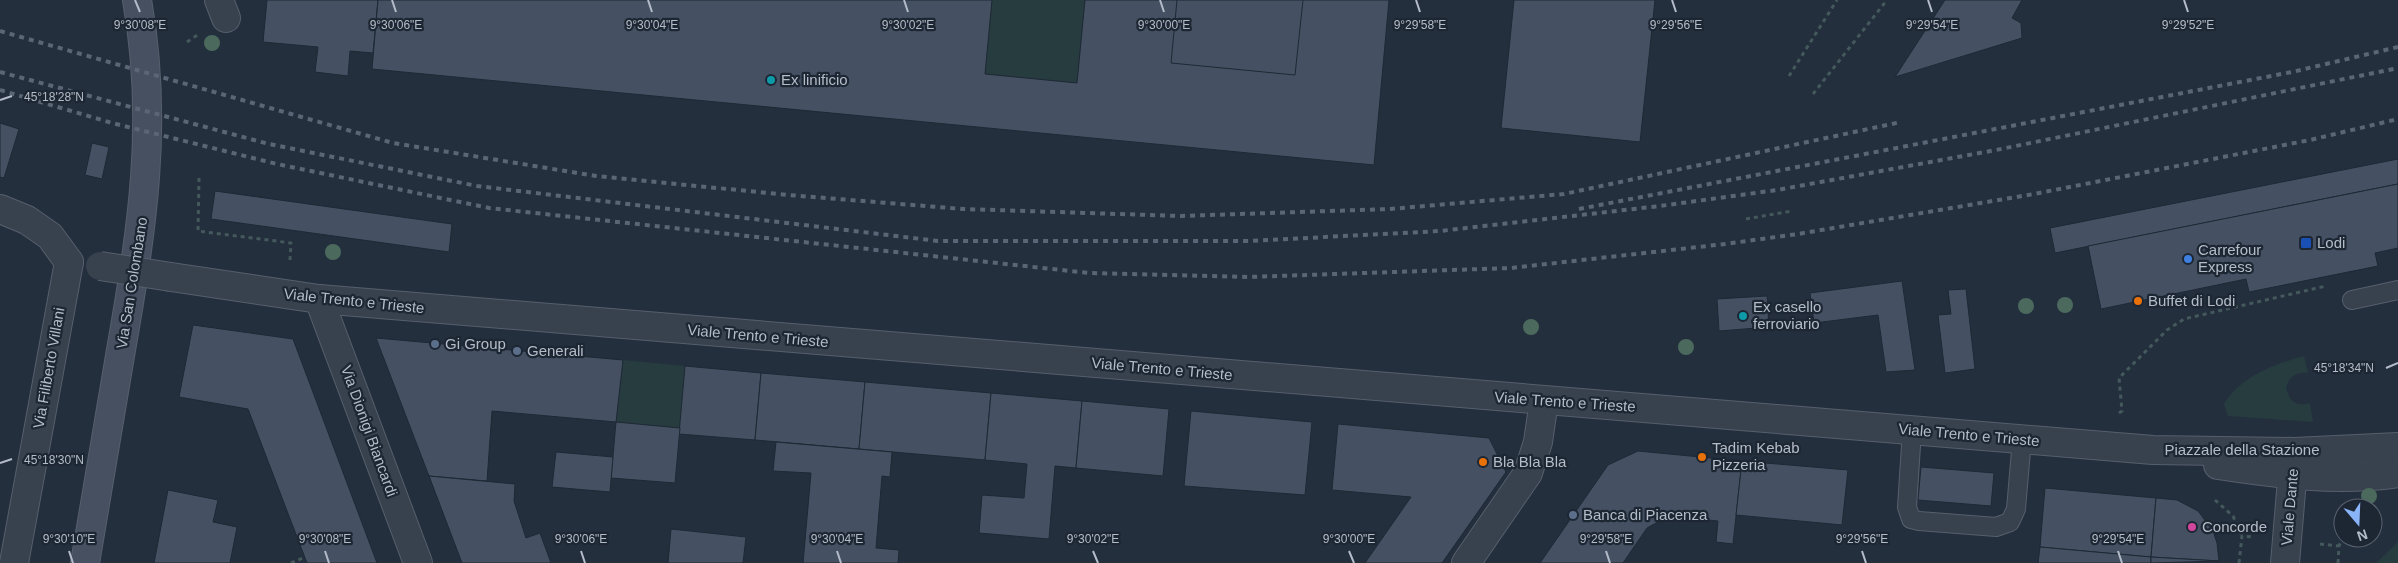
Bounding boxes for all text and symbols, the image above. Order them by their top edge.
text: 9°30'08"E [114,18,166,32]
text: 9°30'06"E [370,18,422,32]
text: 9°30'04"E [626,18,678,32]
text: 9°30'02"E [882,18,934,32]
text: 9°30'00"E [1138,18,1190,32]
text: 9°29'58"E [1394,18,1446,32]
text: 9°29'56"E [1650,18,1702,32]
text: 9°29'54"E [1906,18,1958,32]
text: 9°29'52"E [2162,18,2214,32]
place label: Ex linificio [781,71,848,88]
marker: Ex linificio [765,74,777,86]
text: 45°18'28"N [24,90,84,104]
street label: Via San Colombano [113,216,150,350]
place label: Lodi [2317,234,2345,251]
marker: Lodi [2299,236,2313,250]
place label: Carrefour Express [2198,241,2261,275]
marker: Carrefour Express [2182,253,2194,265]
street label: Viale Trento e Trieste [283,285,425,316]
place label: Buffet di Lodi [2148,292,2235,309]
marker: Buffet di Lodi [2132,295,2144,307]
place label: Ex casello ferroviario [1753,298,1821,332]
street label: Via Filiberto Villani [29,306,68,430]
marker: Ex casello ferroviario [1737,310,1749,322]
street label: Viale Trento e Trieste [687,321,829,350]
place label: Gi Group [445,335,506,352]
marker: Gi Group [429,338,441,350]
place label: Generali [527,342,584,359]
marker: Generali [511,345,523,357]
street label: Viale Trento e Trieste [1091,354,1233,383]
text: 45°18'34"N [2314,361,2374,375]
street label: Via Dionigi Biancardi [338,363,401,499]
street label: Viale Trento e Trieste [1494,388,1636,415]
street label: Viale Trento e Trieste [1898,420,2040,449]
place label: Tadim Kebab Pizzeria [1712,439,1800,473]
street label: Piazzale della Stazione [2164,441,2320,458]
marker: Tadim Kebab Pizzeria [1696,451,1708,463]
text: 45°18'30"N [24,453,84,467]
place label: Bla Bla Bla [1493,453,1567,470]
marker: Bla Bla Bla [1477,456,1489,468]
street label: Viale Dante [2278,468,2301,546]
north arrow [2333,498,2383,548]
place label: Banca di Piacenza [1583,506,1708,523]
marker: Banca di Piacenza [1567,509,1579,521]
place label: Concorde [2202,518,2267,535]
marker: Concorde [2186,521,2198,533]
text: N [2355,526,2370,545]
text: 9°30'10"E [43,532,95,546]
text: 9°30'08"E [299,532,351,546]
text: 9°30'06"E [555,532,607,546]
text: 9°30'04"E [811,532,863,546]
text: 9°30'02"E [1067,532,1119,546]
text: 9°30'00"E [1323,532,1375,546]
text: 9°29'58"E [1580,532,1632,546]
text: 9°29'56"E [1836,532,1888,546]
text: 9°29'54"E [2092,532,2144,546]

